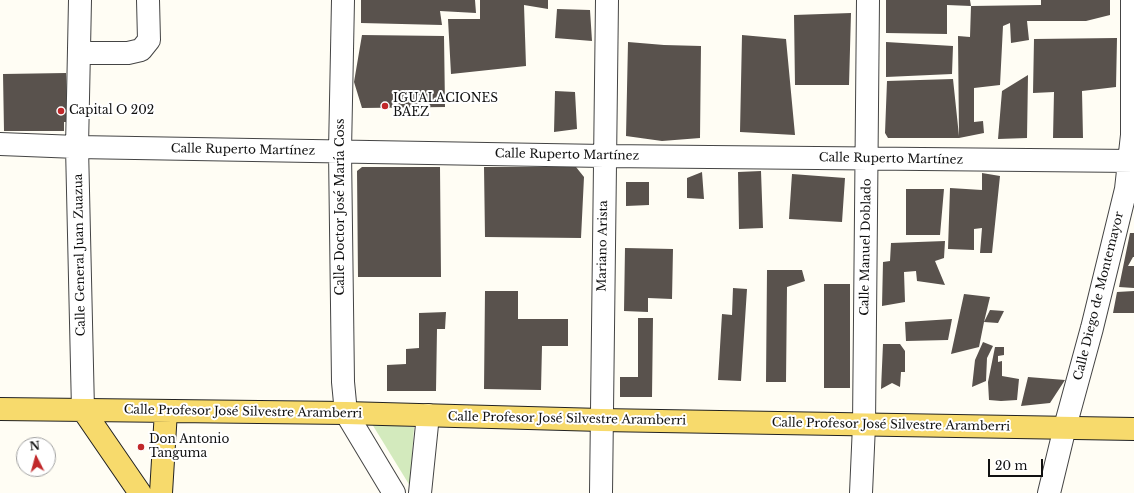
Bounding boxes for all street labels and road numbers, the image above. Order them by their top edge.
street label: Calle Doctor José María Coss [334,119,348,295]
street label: Calle Ruperto Martínez [171,142,315,158]
street label: Calle Ruperto Martínez [495,147,639,163]
street label: Calle Ruperto Martínez [819,151,963,167]
street label: Calle General Juan Zuazua [71,174,89,336]
street label: Calle Manuel Doblado [858,178,874,316]
street label: Mariano Arista [595,200,611,292]
street label: Calle Diego de Montemayor [1071,210,1127,382]
street label: Calle Profesor José Silvestre Aramberri [124,403,362,421]
street label: Calle Profesor José Silvestre Aramberri [448,410,686,428]
street label: Calle Profesor José Silvestre Aramberri [772,416,1010,434]

